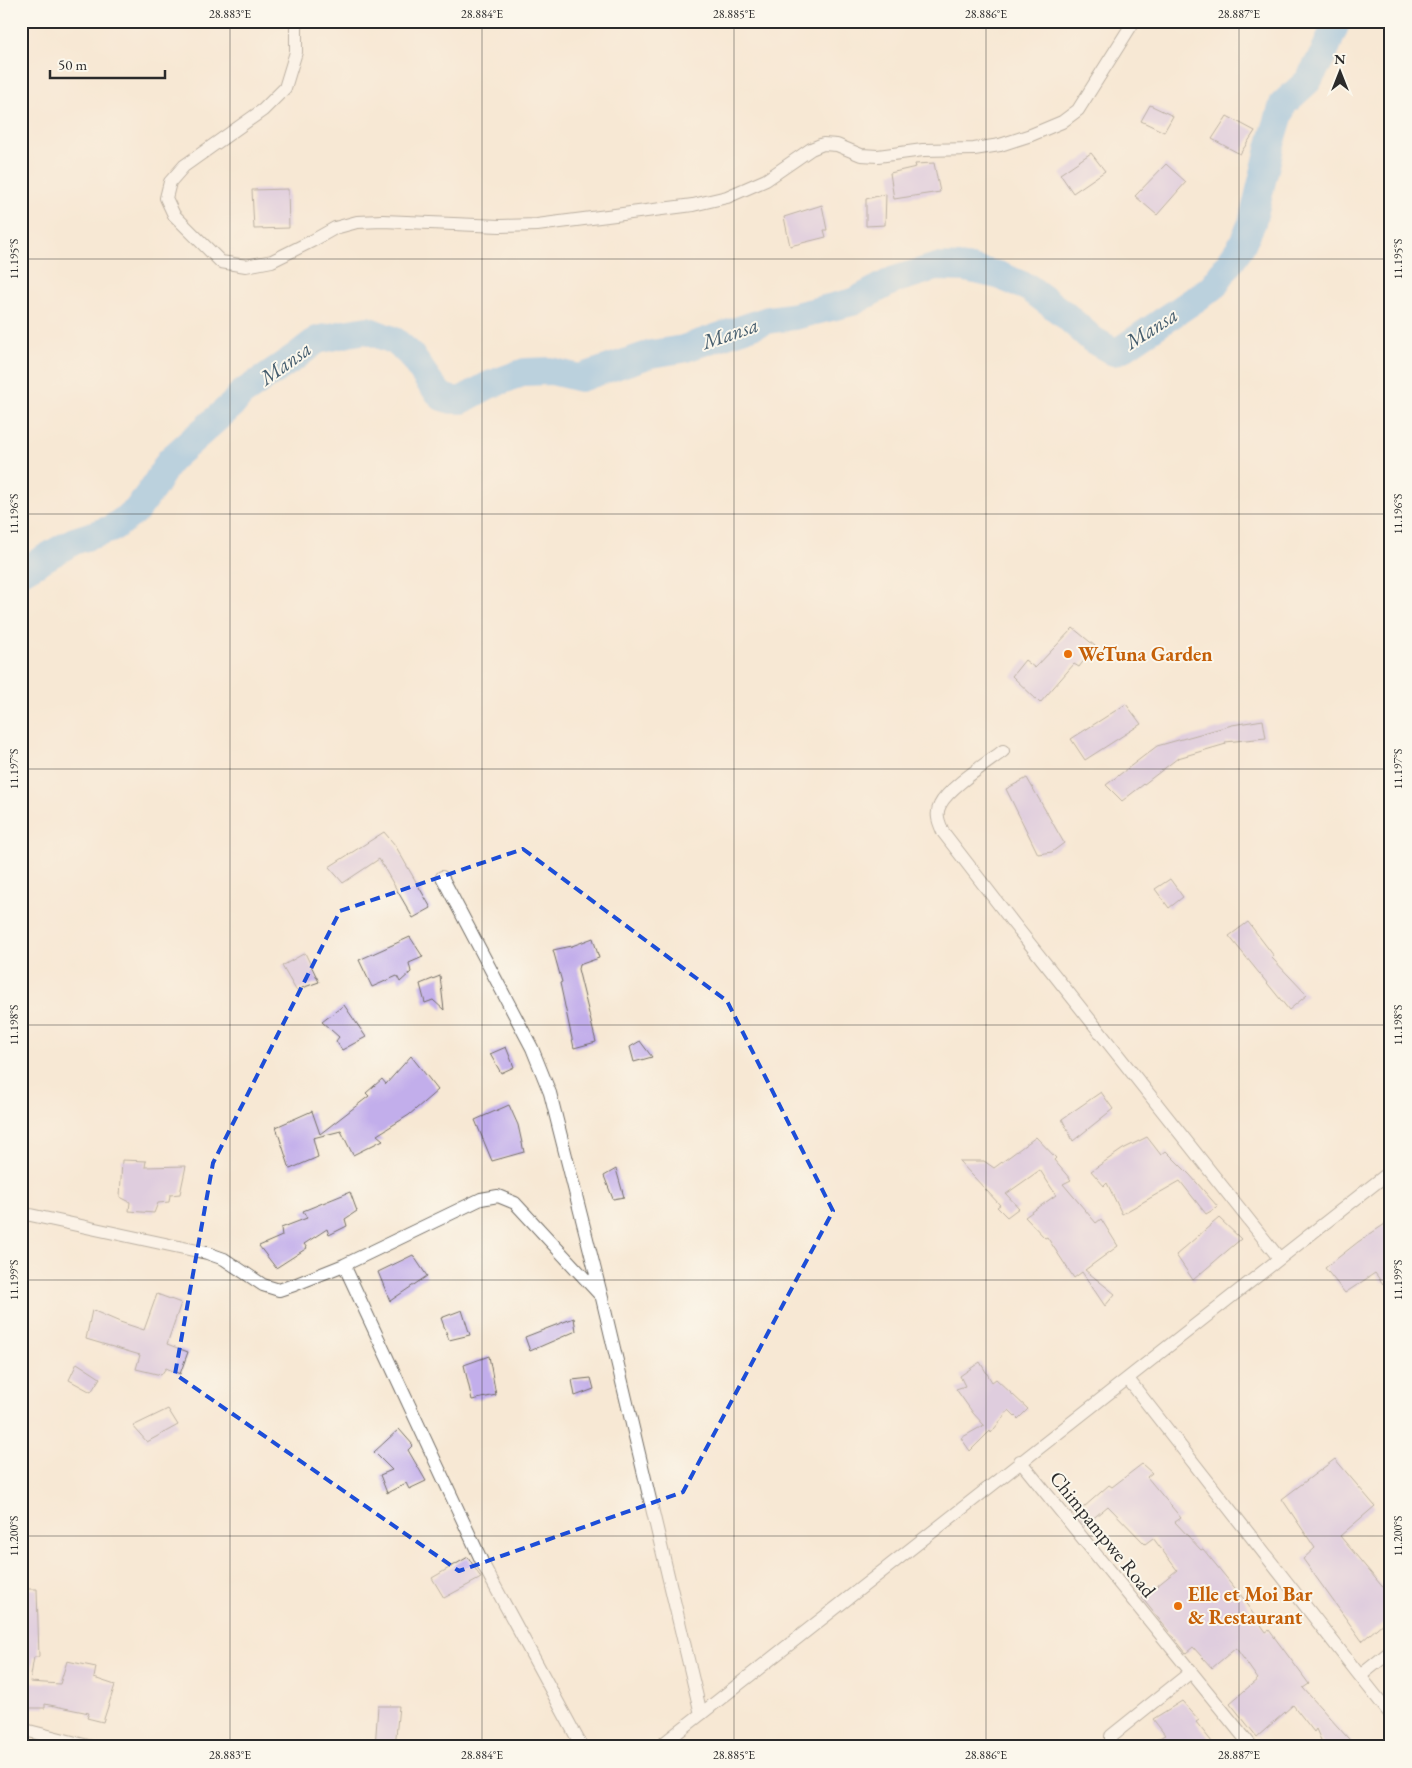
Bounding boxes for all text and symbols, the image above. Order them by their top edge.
text: 28.883°E [209,6,251,22]
text: 28.884°E [461,6,503,22]
text: 28.885°E [713,6,755,22]
text: 28.886°E [965,6,1007,22]
text: 28.887°E [1218,6,1260,22]
scale bar [50,48,165,80]
north arrow [1314,48,1364,98]
text: N [1334,50,1346,68]
text: 50 m [58,55,87,74]
text: 11.195°S [6,238,22,279]
text: 11.195°S [1390,238,1406,279]
water label: Mansa [1118,301,1183,356]
water label: Mansa [696,311,762,356]
water label: Mansa [252,335,316,392]
text: 11.196°S [6,493,22,534]
text: 11.196°S [1390,493,1406,534]
place label: WeTuna Garden [1078,641,1213,667]
marker: WeTuna Garden [1062,648,1074,660]
text: 11.197°S [6,748,22,789]
text: 11.197°S [1390,748,1406,789]
text: 11.198°S [6,1004,22,1045]
text: 11.198°S [1390,1004,1406,1045]
text: 11.199°S [6,1259,22,1300]
text: 11.199°S [1390,1259,1406,1300]
street label: Chimpampwe Road [1044,1465,1163,1603]
text: 11.200°S [6,1515,22,1556]
text: 11.200°S [1390,1515,1406,1556]
place label: Elle et Moi Bar & Restaurant [1188,1581,1313,1630]
marker: Elle et Moi Bar & Restaurant [1172,1600,1184,1612]
text: 28.883°E [209,1747,251,1763]
text: 28.884°E [461,1747,503,1763]
text: 28.885°E [713,1747,755,1763]
text: 28.886°E [965,1747,1007,1763]
text: 28.887°E [1218,1747,1260,1763]

